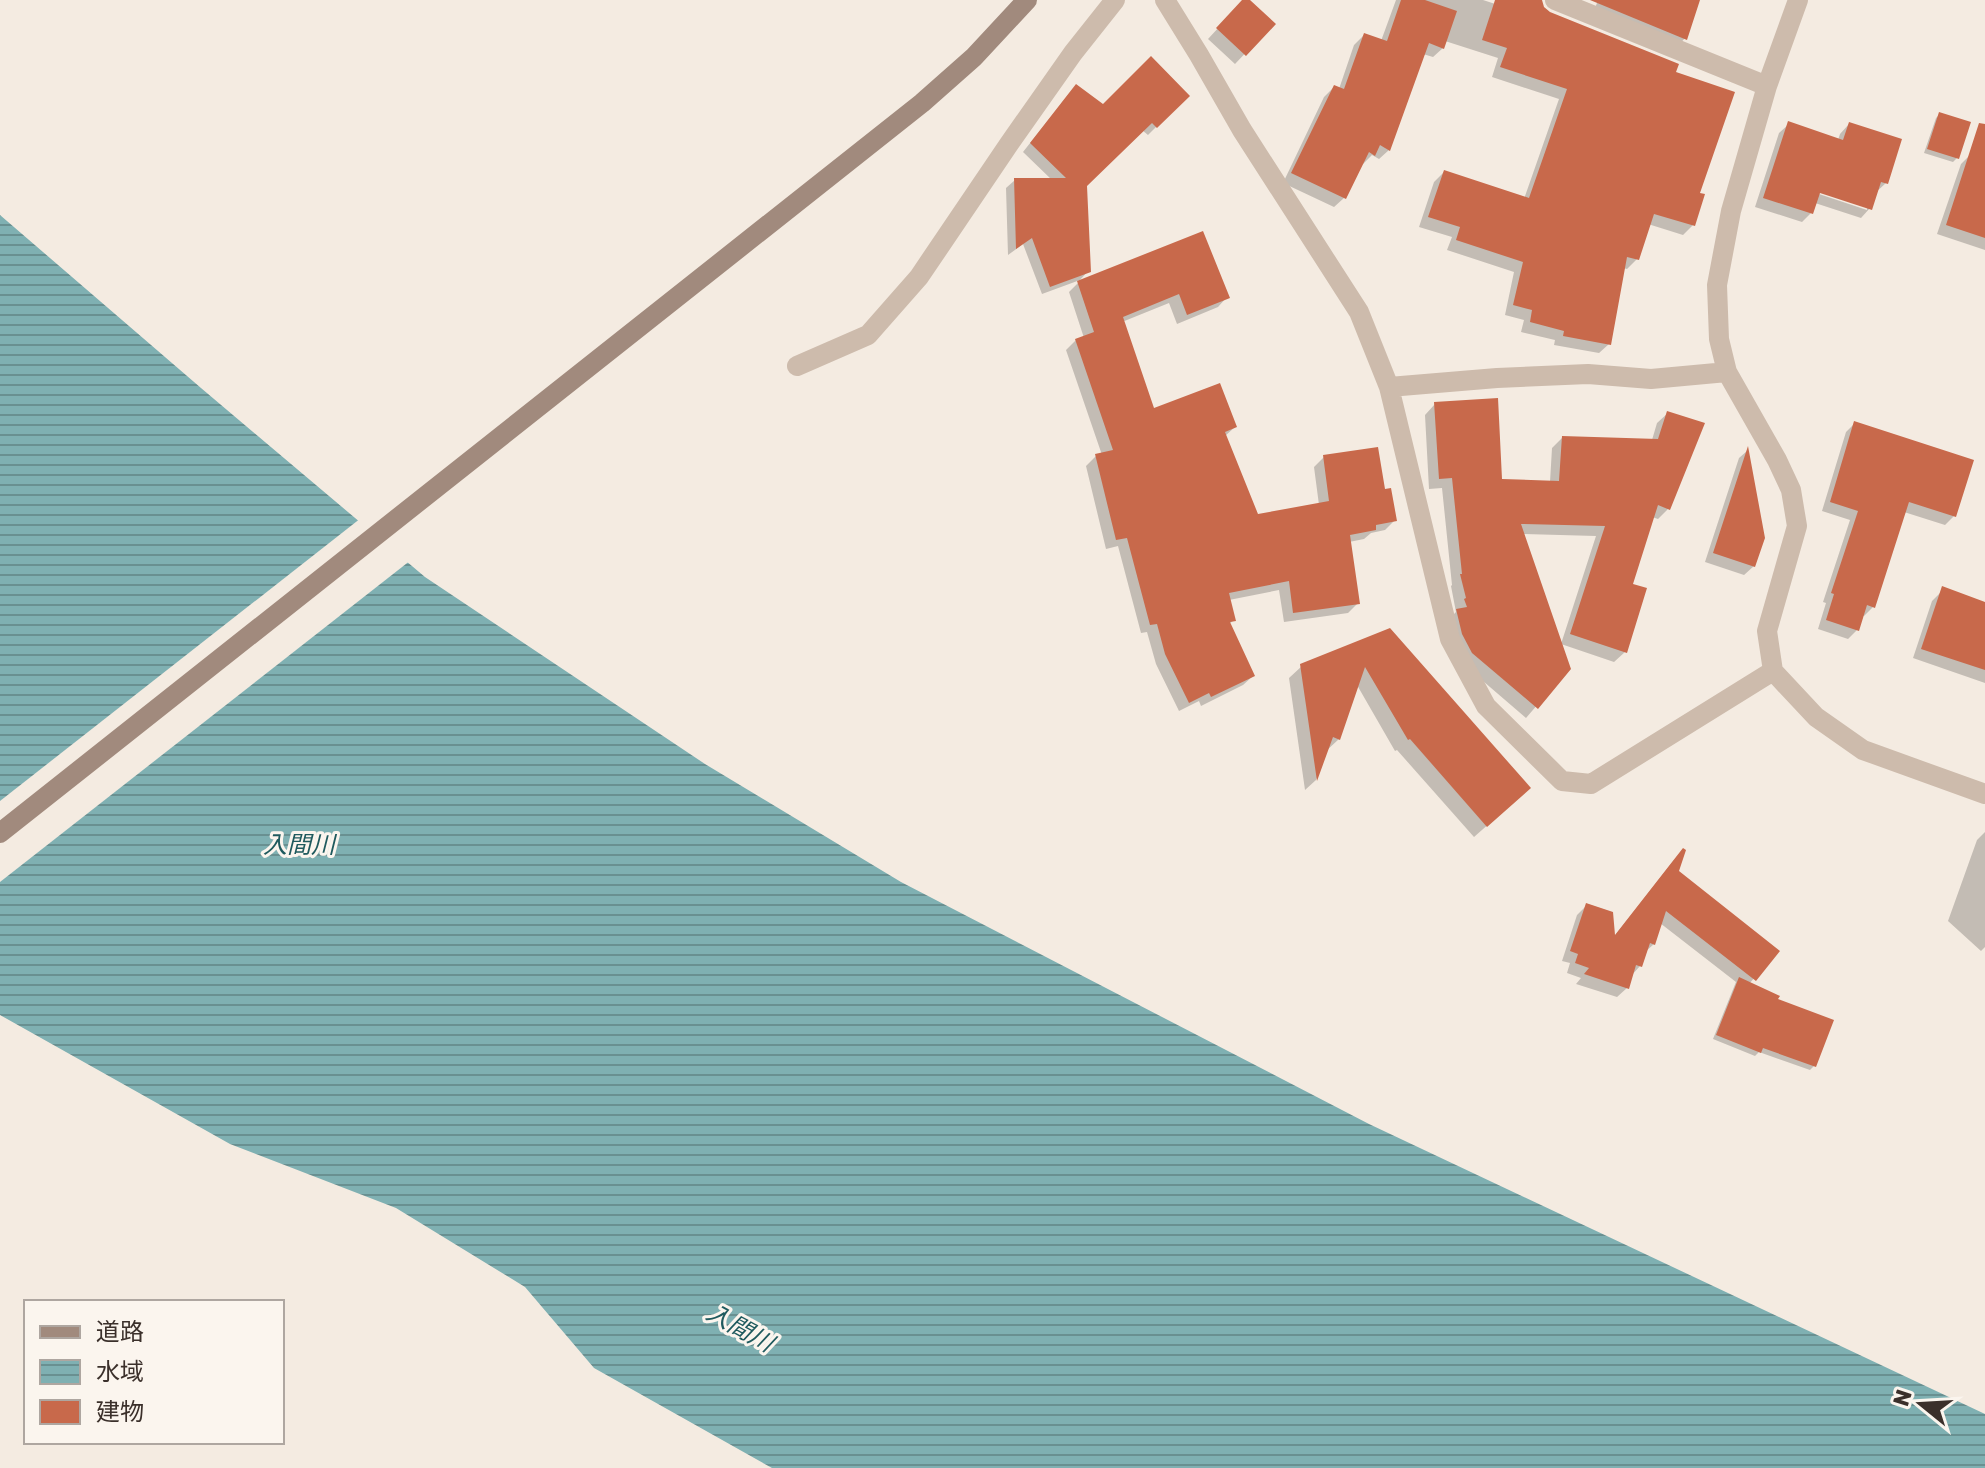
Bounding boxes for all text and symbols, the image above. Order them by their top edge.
water label: 入間川 [263,831,338,859]
water label: 入間川 [702,1298,781,1359]
legend [24,1300,284,1444]
text: 道路 [96,1318,144,1346]
text: 水域 [96,1358,144,1386]
north arrow [1881,1364,1961,1444]
text: N [1887,1386,1918,1410]
text: 建物 [96,1398,144,1426]

